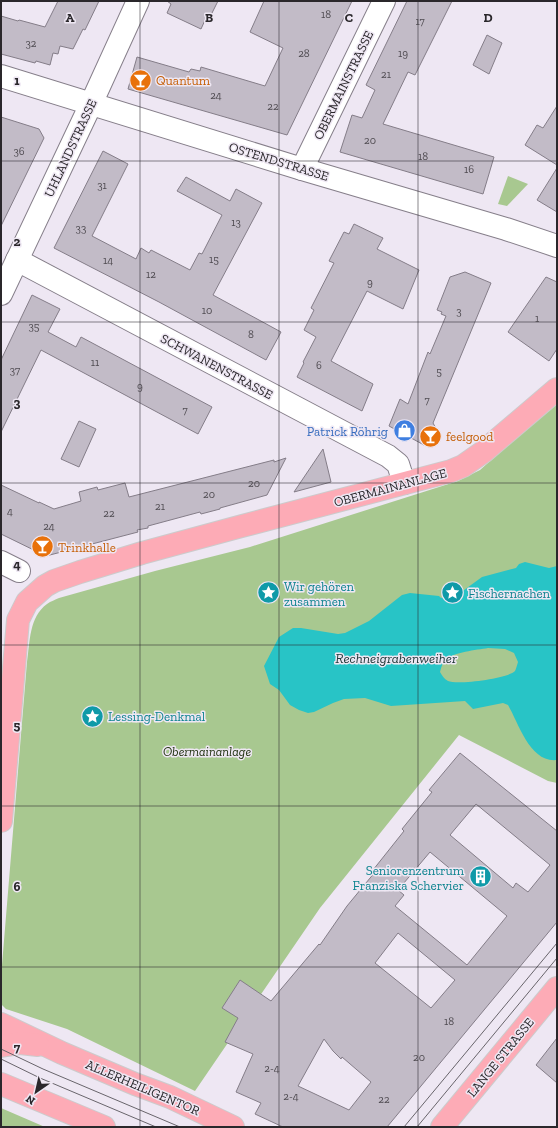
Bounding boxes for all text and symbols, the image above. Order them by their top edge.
house number: 18 [321,8,331,21]
text: A [66,10,75,25]
text: B [205,10,213,25]
text: C [345,10,353,25]
text: D [483,10,493,25]
house number: 17 [415,15,425,28]
street label: OBERMAINSTRASSE [311,28,377,142]
house number: 32 [25,37,37,50]
house number: 28 [298,47,310,60]
house number: 19 [398,47,408,60]
bar icon: Quantum [127,67,153,93]
house number: 21 [381,68,392,81]
text: 1 [14,73,20,88]
place label: Quantum [156,73,211,88]
house number: 24 [210,89,222,102]
street label: UHLANDSTRASSE [41,97,100,200]
house number: 22 [267,100,279,113]
house number: 20 [364,134,376,147]
street label: OSTENDSTRASSE [227,139,331,184]
house number: 36 [13,145,25,158]
house number: 18 [418,150,428,163]
house number: 16 [464,163,474,176]
house number: 31 [97,179,108,192]
house number: 13 [231,216,241,229]
house number: 33 [76,222,86,235]
text: 2 [14,234,21,249]
house number: 15 [209,253,219,266]
house number: 14 [103,254,113,267]
house number: 12 [146,268,156,281]
house number: 9 [367,276,373,289]
house number: 10 [202,304,212,317]
house number: 3 [456,305,462,318]
house number: 1 [535,312,540,325]
house number: 35 [28,320,40,333]
house number: 8 [248,328,254,341]
street label: SCHWANENSTRASSE [158,331,276,402]
house number: 11 [91,356,100,369]
house number: 6 [316,359,322,372]
house number: 37 [10,364,20,377]
house number: 5 [436,365,442,378]
house number: 9 [137,380,143,393]
house number: 7 [424,394,430,407]
text: 3 [14,395,21,410]
house number: 7 [182,404,188,417]
shop icon: Patrick Röhrig [391,418,417,444]
bar icon: feelgood [417,423,443,449]
place label: Patrick Röhrig [307,424,388,439]
place label: feelgood [446,429,493,444]
street label: OBERMAINANLAGE [332,465,448,510]
house number: 20 [248,477,260,490]
house number: 20 [203,488,215,501]
house number: 21 [155,500,166,513]
house number: 4 [7,505,13,518]
house number: 22 [103,507,115,520]
house number: 24 [43,520,55,533]
bar icon: Trinkhalle [30,534,56,560]
place label: Trinkhalle [58,540,116,555]
text: 4 [13,557,21,572]
place label: Wir gehören zusammen [284,579,355,609]
place icon: Wir gehören zusammen [255,580,281,606]
place icon: Fischernachen [439,580,465,606]
place label: Fischernachen [468,586,551,601]
water label: Rechneigrabenweiher [335,650,457,667]
place icon: Lessing-Denkmal [79,703,105,729]
place label: Lessing-Denkmal [108,709,206,724]
text: 5 [14,718,21,733]
park label: Obermainanlage [163,744,251,759]
place label: Seniorenzentrum Franziska Schervier [353,863,465,893]
building icon: Seniorenzentrum Franziska Schervier [467,864,493,890]
text: 6 [14,879,21,894]
street label: LANGE STRASSE [464,1014,537,1100]
house number: 18 [444,1015,454,1028]
text: 7 [14,1040,21,1055]
house number: 20 [413,1051,425,1064]
street label: ALLERHEILIGENTOR [83,1057,202,1118]
house number: 2-4 [264,1062,280,1075]
north arrow [16,1072,56,1112]
house number: 2-4 [283,1090,299,1103]
text: N [23,1092,38,1108]
house number: 22 [378,1093,390,1106]

